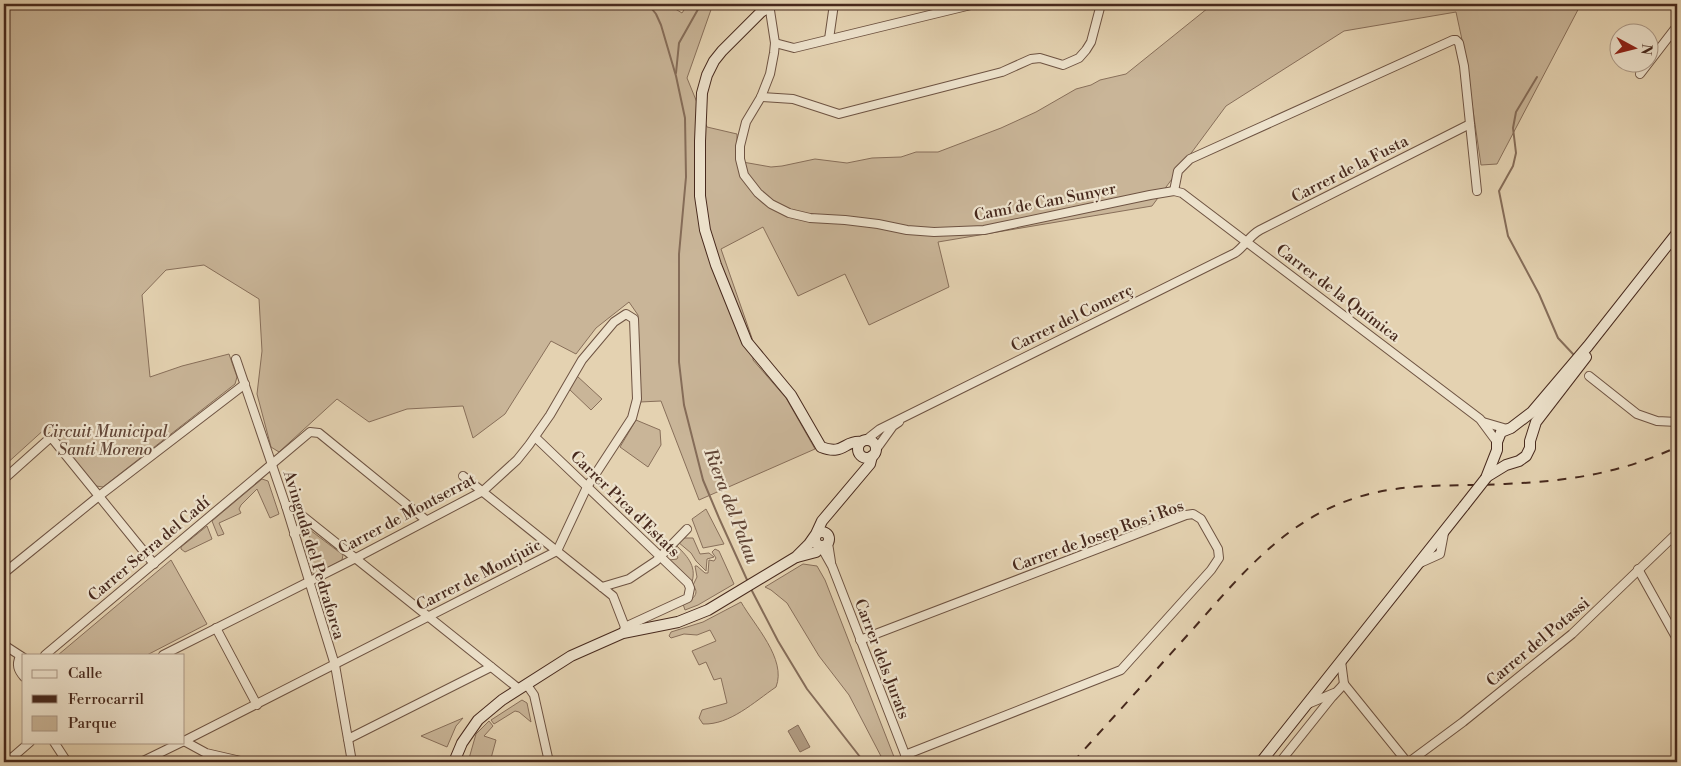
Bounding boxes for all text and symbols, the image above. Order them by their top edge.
north arrow [1608,22,1658,72]
text: N [1636,43,1656,56]
street label: Carrer de la Fusta [1288,130,1413,207]
street label: Camí de Can Sunyer [972,178,1118,226]
street label: Carrer de la Química [1272,240,1405,347]
street label: Carrer del Comerç [1008,280,1136,356]
park label: Circuit Municipal Santi Moreno [42,422,169,460]
water label: Riera del Palau [698,444,764,568]
street label: Carrer Pica d'Estats [566,447,684,561]
street label: Avinguda del Pedraforca [278,467,349,643]
street label: Carrer de Montserrat [335,469,480,559]
street label: Carrer Serra del Cadí [84,492,214,606]
street label: Carrer de Josep Ros i Ros [1010,496,1186,576]
street label: Carrer de Montjuïc [413,535,545,615]
street label: Carrer del Potassi [1482,593,1594,691]
street label: Carrer dels Jurats [850,596,914,722]
legend [22,654,185,744]
text: Calle [68,664,102,683]
text: Ferrocarril [68,690,145,709]
text: Parque [68,714,117,733]

